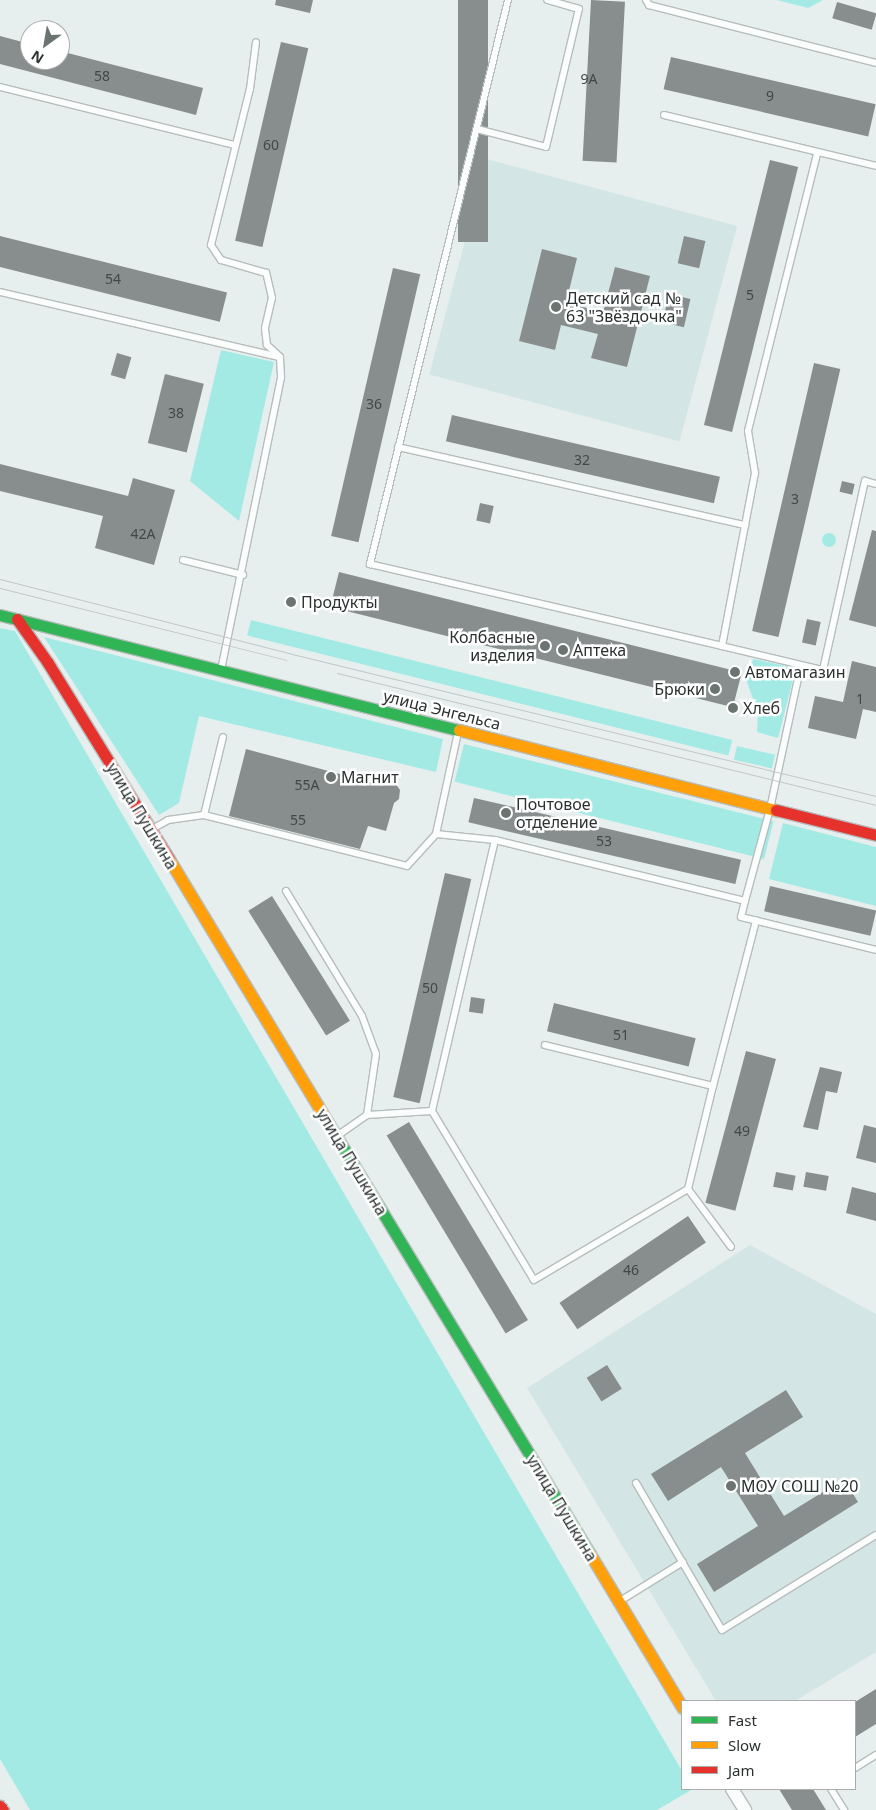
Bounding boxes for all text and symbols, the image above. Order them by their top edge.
north arrow [20,20,70,70]
text: N [27,46,47,68]
house number: 58 [94,68,110,84]
house number: 9А [581,71,597,87]
house number: 9 [766,88,774,104]
house number: 60 [263,137,279,153]
house number: 54 [105,271,121,287]
house number: 5 [746,287,754,303]
place label: Детский сад № 63 "Звёздочка" [566,288,682,326]
marker: Детский сад № 63 "Звёздочка" [550,301,562,313]
house number: 36 [366,396,382,412]
house number: 38 [168,405,184,421]
house number: 32 [574,452,590,468]
house number: 3 [791,491,799,507]
house number: 42А [131,526,155,542]
place label: Продукты [301,592,378,612]
marker: Продукты [285,596,297,608]
place label: Колбасные изделия [449,627,535,665]
marker: Колбасные изделия [539,640,551,652]
place label: Аптека [573,640,626,660]
marker: Аптека [557,644,569,656]
place label: Автомагазин [745,662,846,682]
marker: Автомагазин [729,666,741,678]
place label: Брюки [654,679,705,699]
marker: Брюки [709,683,721,695]
street label: улица Энгельса [381,686,503,734]
house number: 1 [856,691,864,707]
place label: Хлеб [743,698,780,718]
marker: Хлеб [727,702,739,714]
street label: улица Пушкина [103,759,181,873]
place label: Магнит [341,767,399,787]
marker: Магнит [325,771,337,783]
house number: 55А [295,777,319,793]
place label: Почтовое отделение [516,794,597,832]
marker: Почтовое отделение [500,807,512,819]
house number: 55 [290,812,306,828]
house number: 53 [596,833,612,849]
house number: 50 [422,980,438,996]
house number: 51 [613,1027,629,1043]
street label: улица Пушкина [313,1105,391,1219]
house number: 49 [734,1123,750,1139]
house number: 46 [623,1262,639,1278]
street label: улица Пушкина [523,1451,601,1565]
place label: МОУ СОШ №20 [741,1476,859,1496]
marker: МОУ СОШ №20 [725,1480,737,1492]
legend [681,1700,856,1790]
text: Fast [728,1710,757,1730]
text: Slow [728,1735,761,1755]
text: Jam [728,1760,755,1780]

